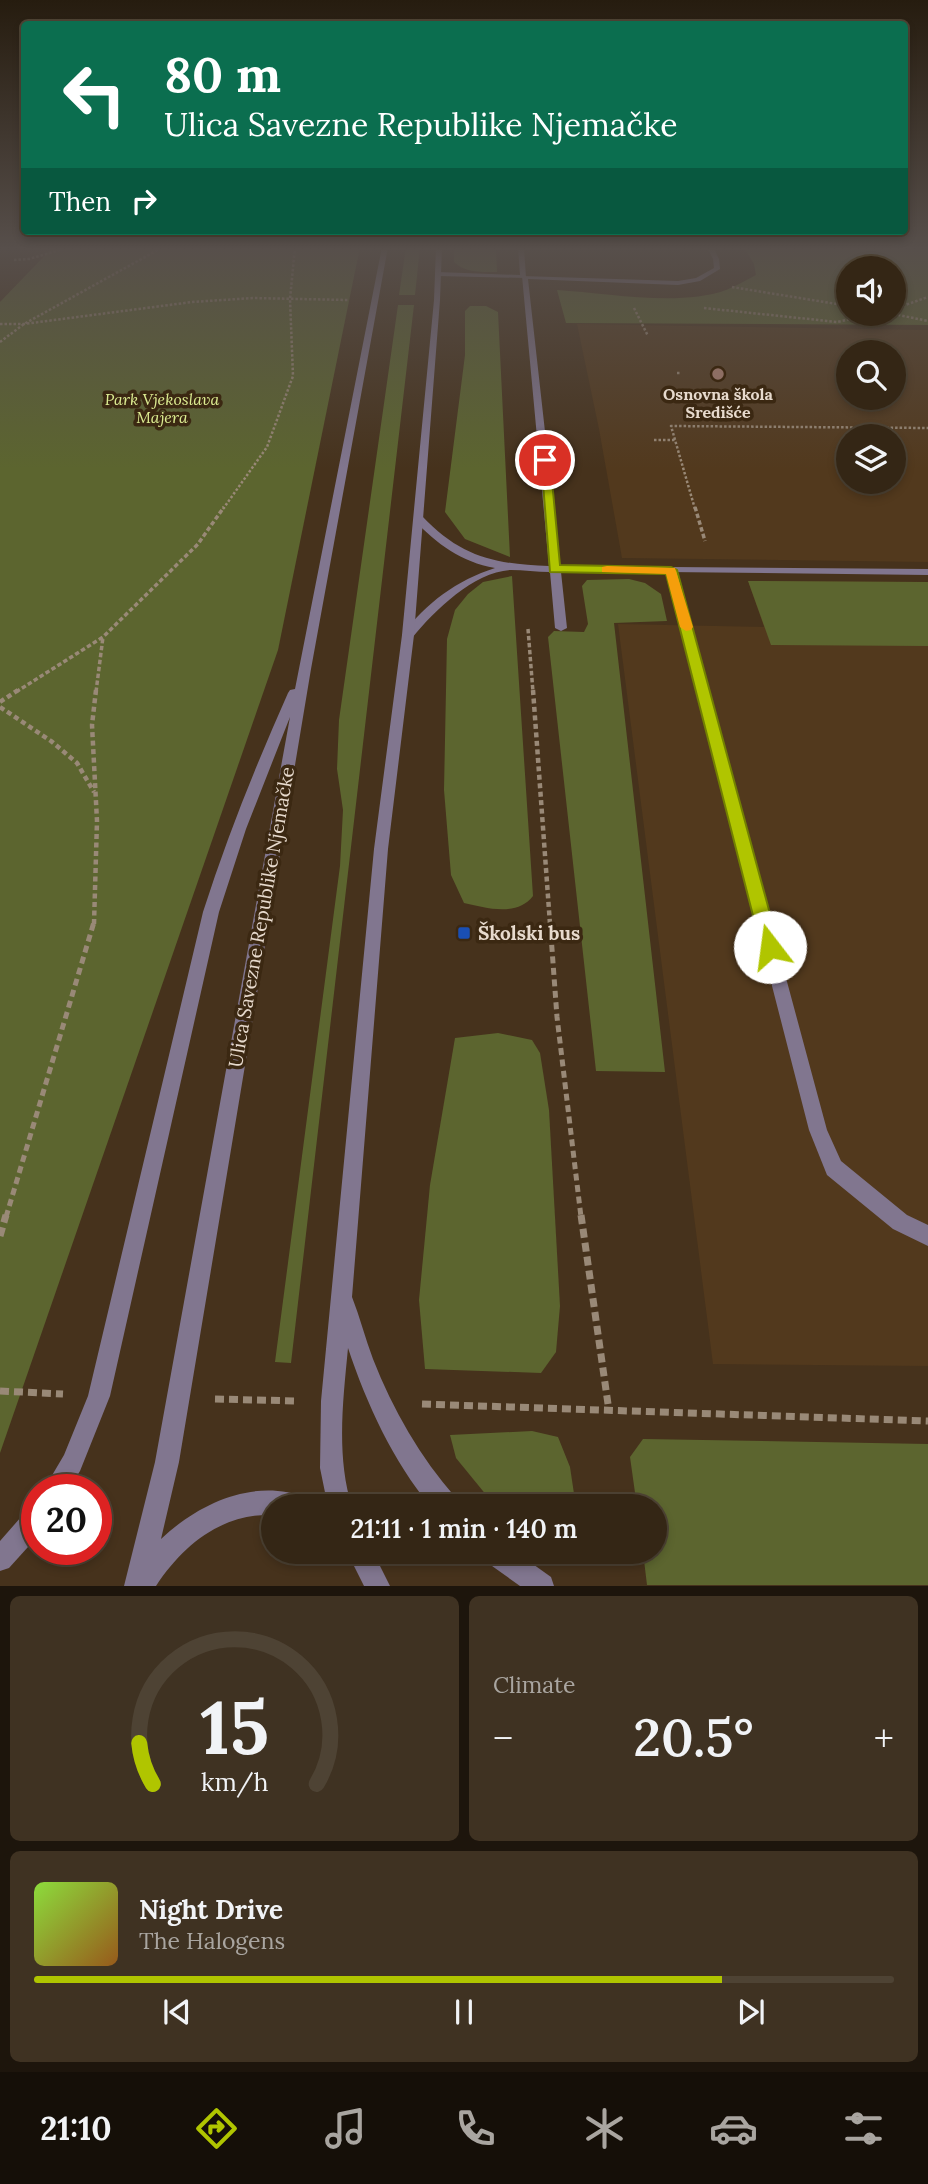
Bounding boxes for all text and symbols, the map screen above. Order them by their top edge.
text: 80 m [164,43,281,105]
icon: left [49,49,140,140]
text: Ulica Savezne Republike Njemačke [164,104,678,145]
icon: right [125,182,163,220]
text: Then [49,185,111,218]
map controls [836,256,906,494]
button: sound [836,256,906,326]
button: search [836,340,906,410]
marker: Osnovna škola Središće [710,366,726,382]
place label: Osnovna škola Središće [663,384,774,422]
park label: Park Vjekoslava Majera [105,389,219,427]
button: layers [836,424,906,494]
pin [515,430,575,490]
icon: arrive [526,441,564,479]
street label: Ulica Savezne Republike Njemačke [223,765,299,1069]
position arrow [733,910,807,984]
place label: Školski bus [478,921,580,945]
marker: Školski bus [456,925,472,941]
speed limit sign: 20 [21,1474,112,1565]
text: 21:11 · 1 min · 140 m [351,1512,577,1545]
text: Climate [493,1670,575,1699]
text: 15 [200,1682,269,1775]
text: 20.5° [633,1704,754,1770]
text: − [493,1714,513,1762]
text: + [874,1714,894,1762]
text: km/h [201,1766,268,1798]
text: Night Drive [139,1893,283,1926]
text: The Halogens [139,1926,285,1955]
icon: previous [158,1993,196,2031]
icon: pause [445,1993,483,2031]
icon: next [732,1993,770,2031]
icon: directions [192,2104,241,2153]
icon: music [321,2104,370,2153]
icon: phone [451,2104,500,2153]
icon: climate [580,2104,629,2153]
icon: car [709,2104,758,2153]
icon: filters [839,2104,888,2153]
text: 21:10 [40,2108,112,2149]

